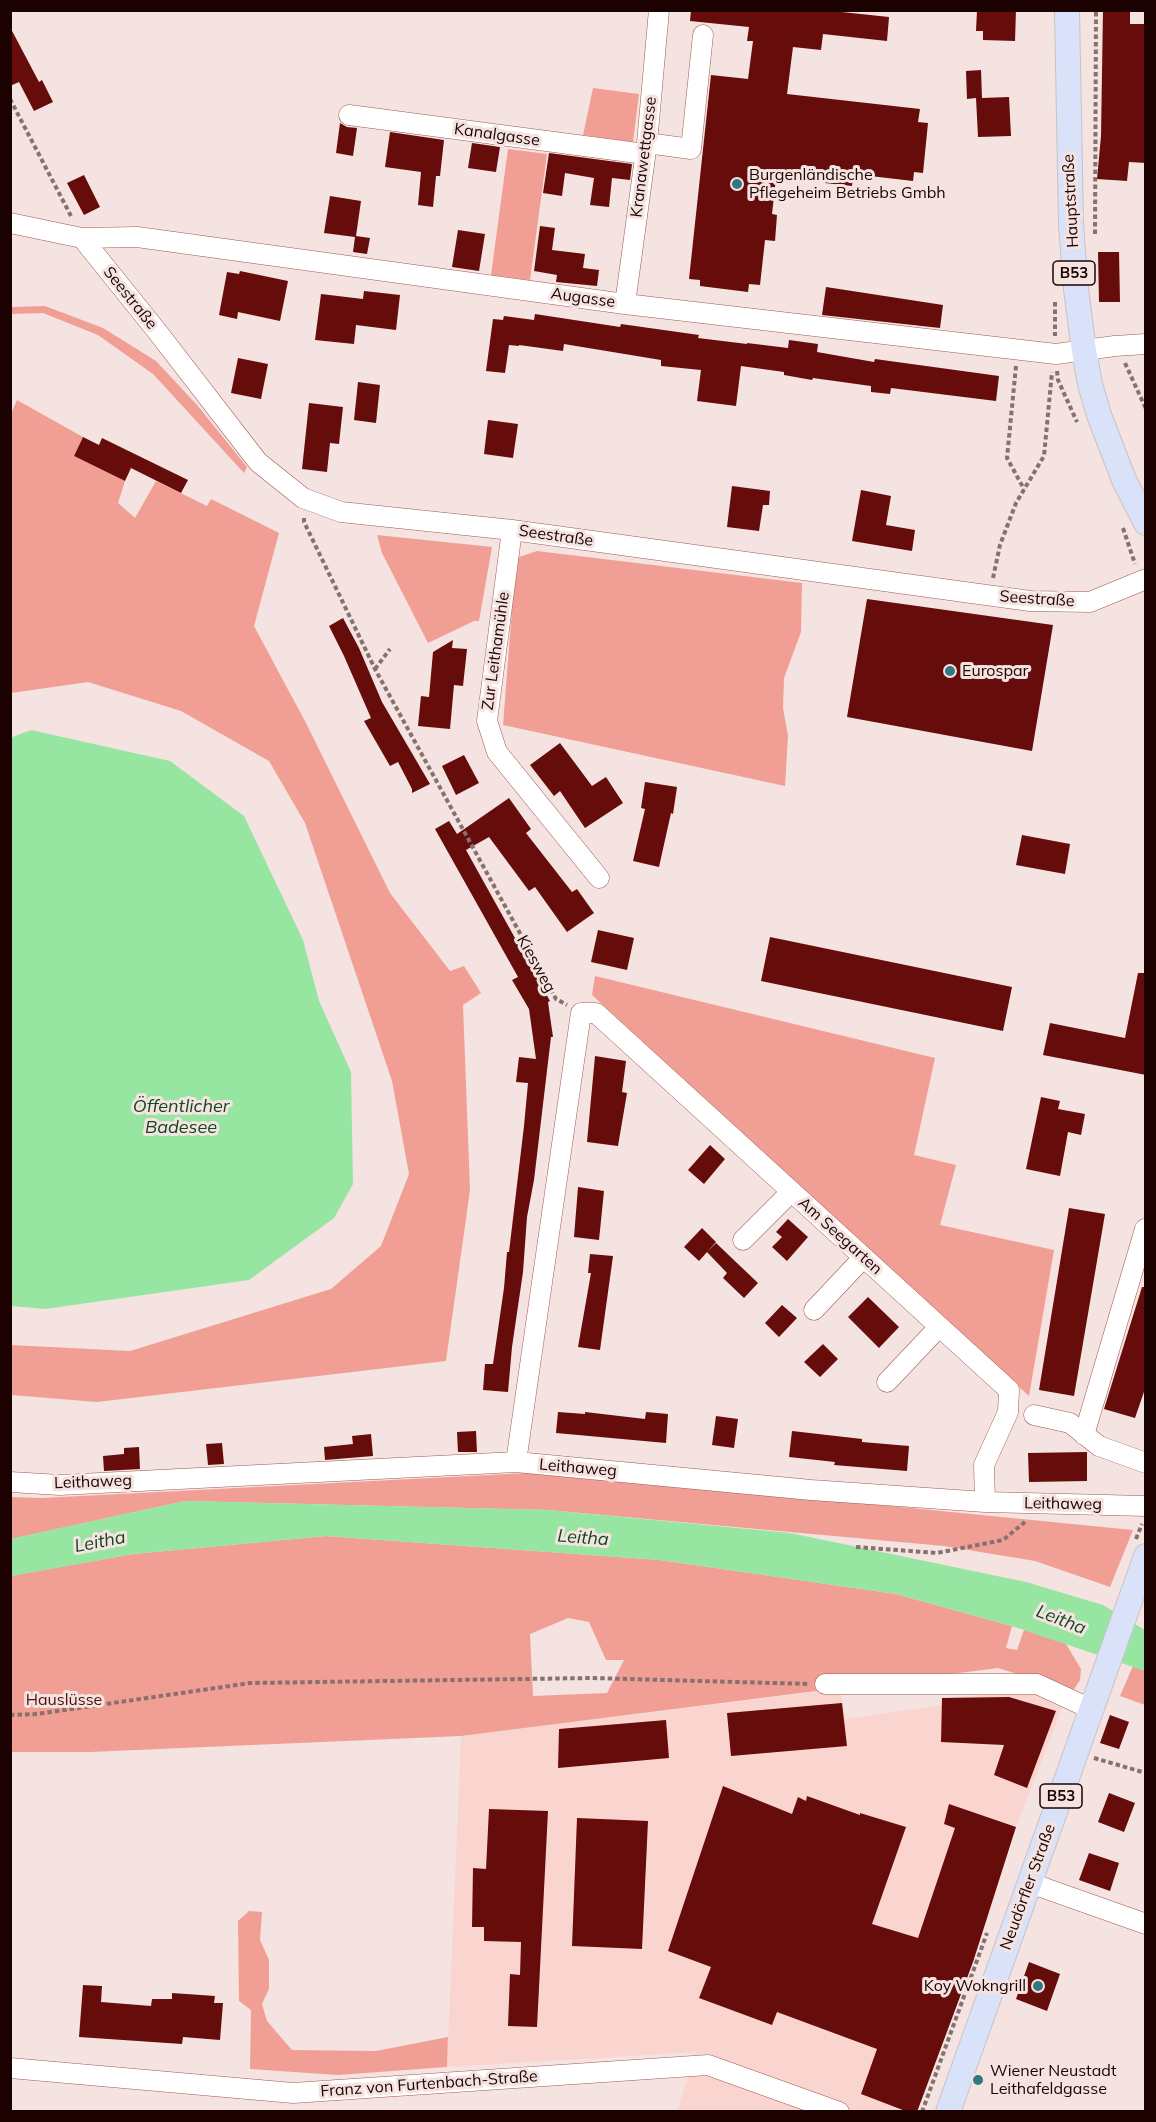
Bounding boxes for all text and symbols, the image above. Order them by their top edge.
street label: Kranawettgasse [627,95,661,219]
street label: Kanalgasse [453,119,541,151]
street label: Hauptstraße [1059,154,1083,248]
place label: Burgenländische Pflegeheim Betriebs Gmbh [749,165,946,203]
marker: Burgenländische Pflegeheim Betriebs Gmbh [730,177,744,191]
road number: B53 [1053,261,1095,285]
street label: Seestraße [99,263,161,333]
street label: Augasse [550,284,616,312]
street label: Seestraße [518,521,594,551]
street label: Seestraße [999,587,1075,611]
street label: Zur Leithamühle [478,591,514,711]
place label: Eurospar [962,661,1028,681]
marker: Eurospar [943,664,957,678]
street label: Kiesweg [512,932,560,996]
water label: Öffentlicher Badesee [133,1096,229,1138]
street label: Am Seegarten [794,1193,886,1279]
street label: Leithaweg [538,1455,618,1481]
street label: Leithaweg [54,1471,132,1493]
street label: Leithaweg [1024,1494,1102,1514]
water label: Leitha [557,1525,609,1551]
water label: Leitha [73,1526,127,1558]
water label: Leitha [1033,1601,1089,1639]
park label: Hauslüsse [26,1690,102,1710]
road number: B53 [1040,1784,1082,1808]
street label: Neudörfler Straße [996,1821,1060,1953]
place label: Koy Wokngrill [924,1976,1026,1996]
marker: Koy Wokngrill [1031,1979,1045,1993]
place label: Wiener Neustadt Leithafeldgasse [990,2061,1117,2099]
street label: Franz von Furtenbach-Straße [320,2067,538,2101]
marker: Wiener Neustadt Leithafeldgasse [971,2073,985,2087]

